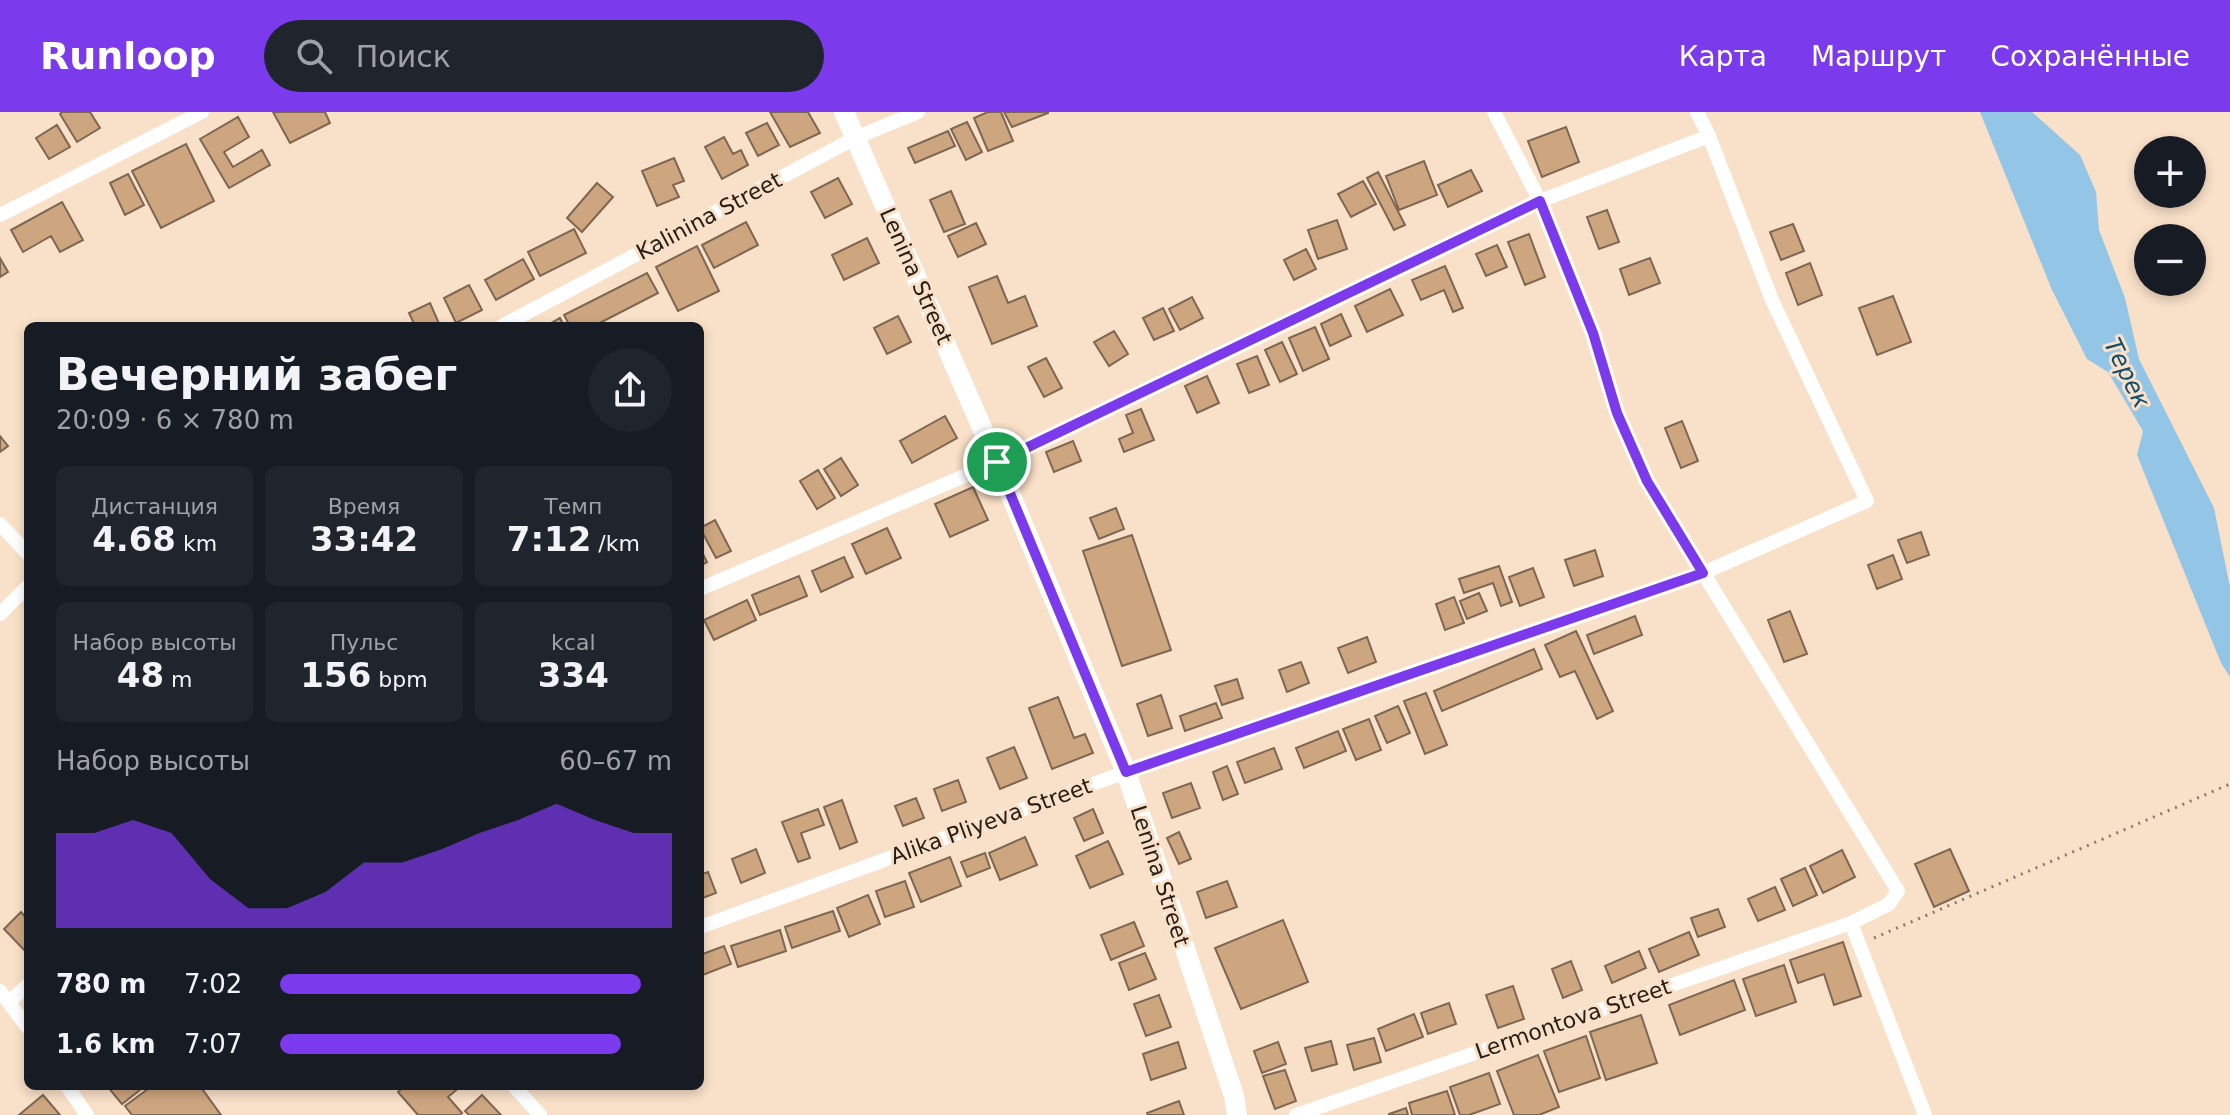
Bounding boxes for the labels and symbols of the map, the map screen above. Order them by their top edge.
street label: Kalinina Street [632,167,786,265]
street label: Lenina Street [875,204,957,348]
water label: Терек [2098,334,2156,413]
pin [963,428,1031,496]
street label: Alika Pliyeva Street [887,773,1095,869]
street label: Lenina Street [1125,802,1195,950]
street label: Lermontova Street [1472,974,1674,1064]

